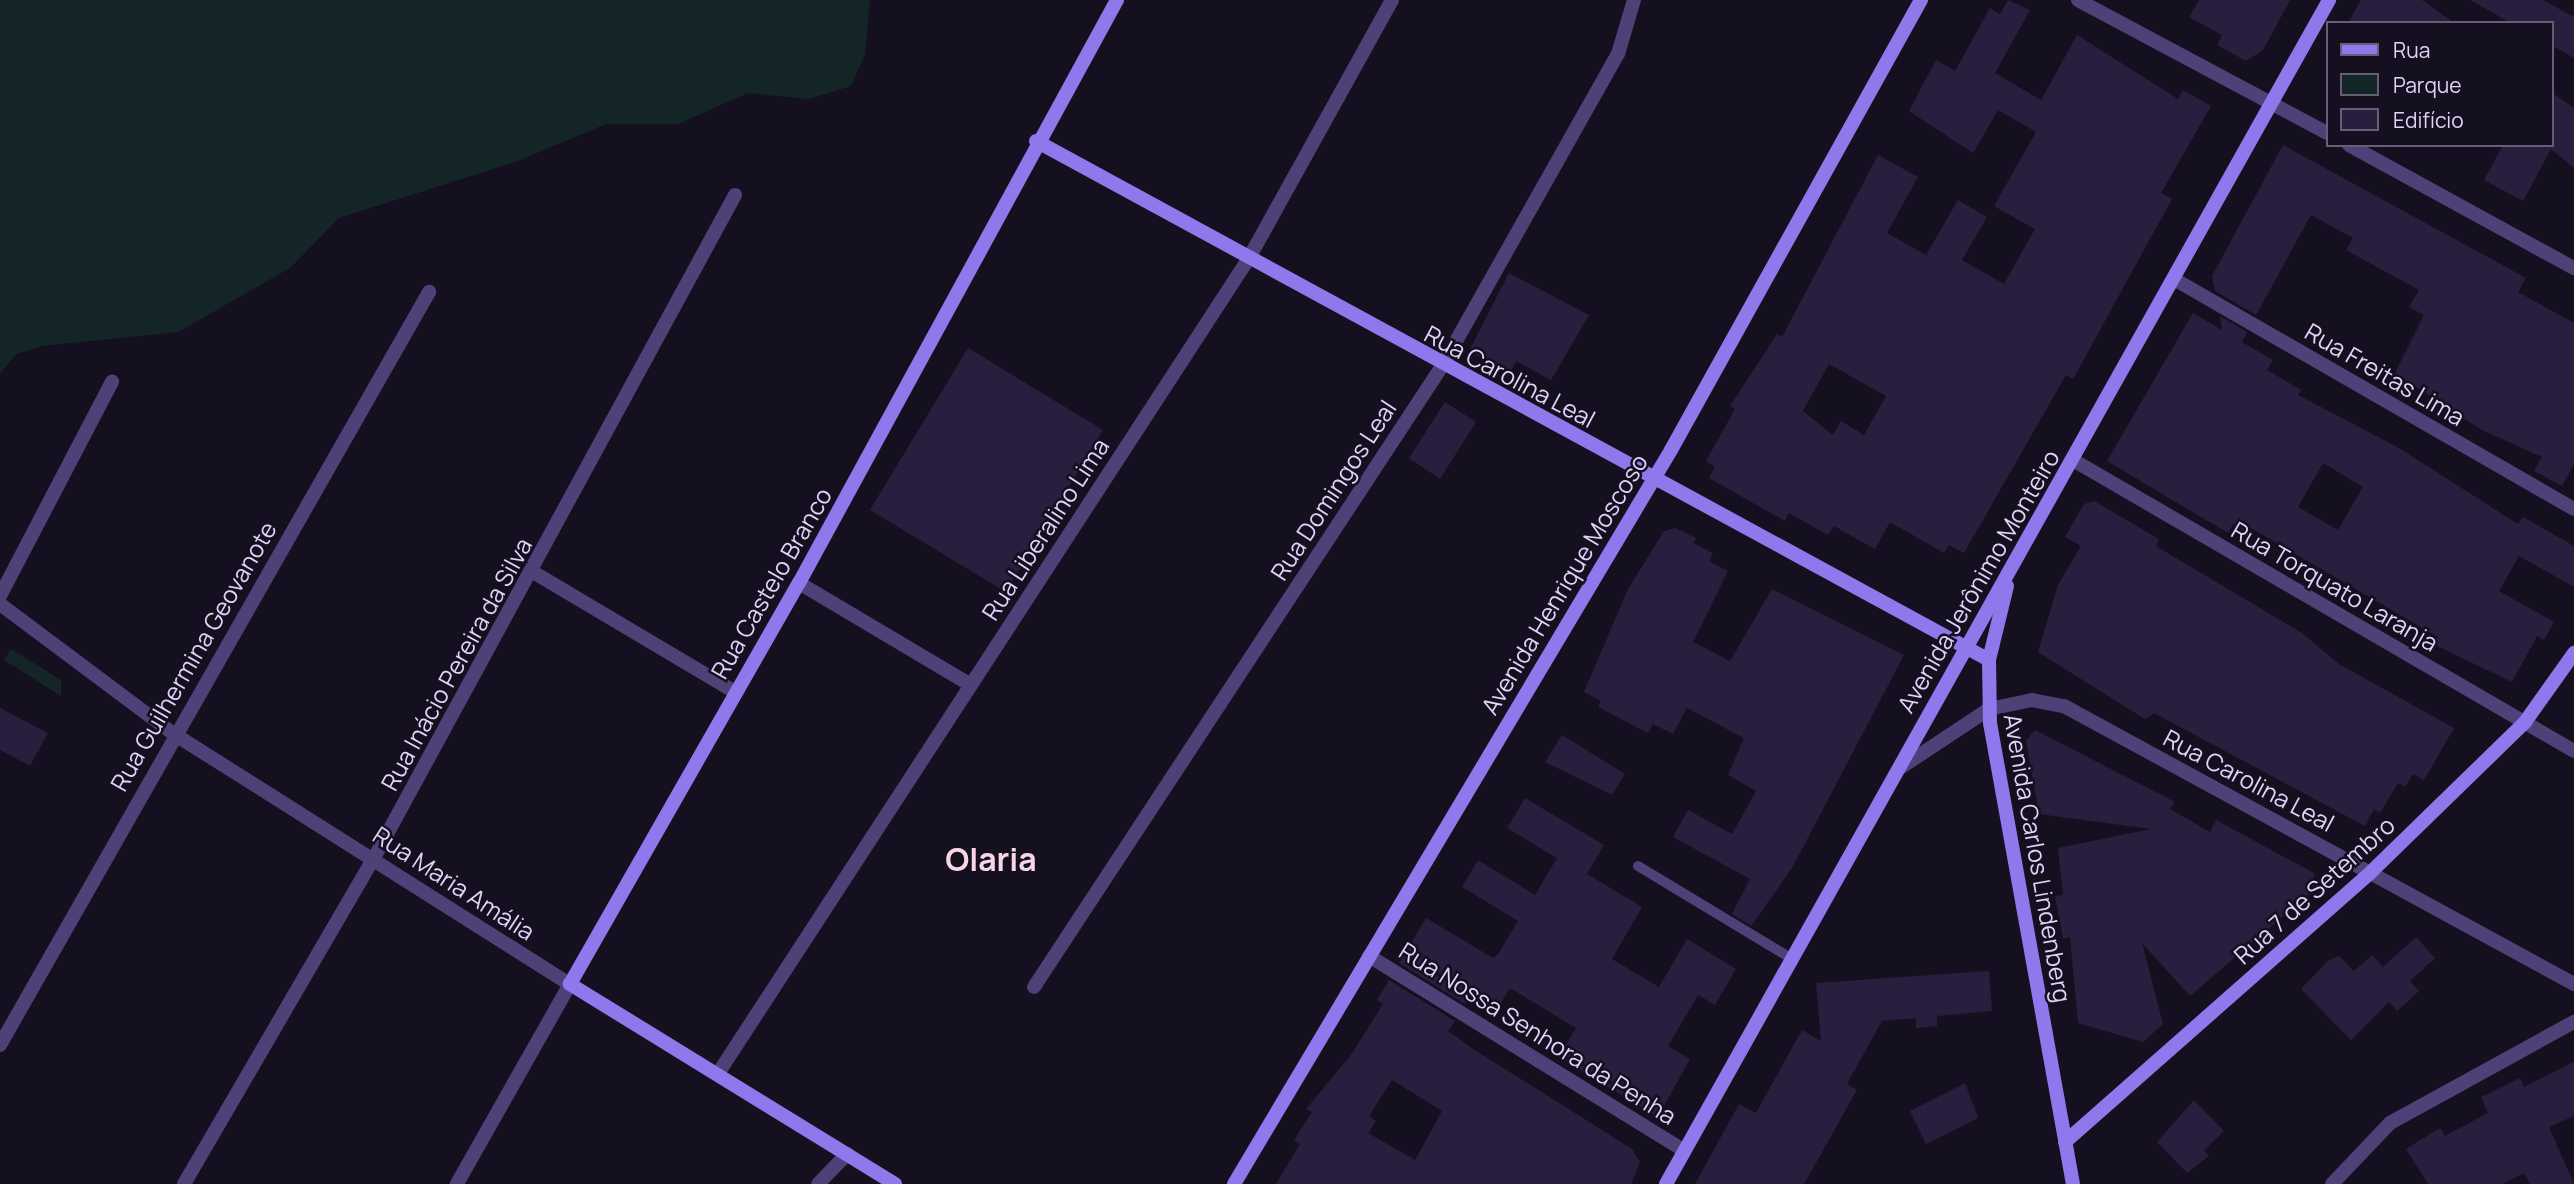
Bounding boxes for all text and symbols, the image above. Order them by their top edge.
legend [2326,21,2553,147]
text: Rua [2393,36,2430,64]
text: Parque [2393,71,2462,99]
text: Edifício [2393,106,2464,134]
street label: Rua Freitas Lima [2300,317,2470,431]
street label: Rua Carolina Leal [1420,319,1600,433]
street label: Rua Domingos Leal [1264,395,1402,585]
street label: Rua Liberalino Lima [975,433,1115,625]
street label: Avenida Jerônimo Monteiro [1891,444,2065,718]
street label: Avenida Henrique Moscoso [1475,449,1653,719]
street label: Rua Castelo Branco [705,482,837,684]
street label: Rua Torquato Laranja [2227,515,2443,657]
street label: Rua Guilhermina Geovanote [104,516,282,796]
street label: Rua Inácio Pereira da Silva [375,533,537,795]
street label: Avenida Carlos Lindenberg [1998,711,2078,1005]
street label: Rua Carolina Leal [2159,723,2339,837]
street label: Rua 7 de Setembro [2228,810,2400,970]
street label: Rua Maria Amália [368,820,540,946]
district label: Olaria [945,840,1037,878]
street label: Rua Nossa Senhora da Penha [1394,936,1682,1130]

